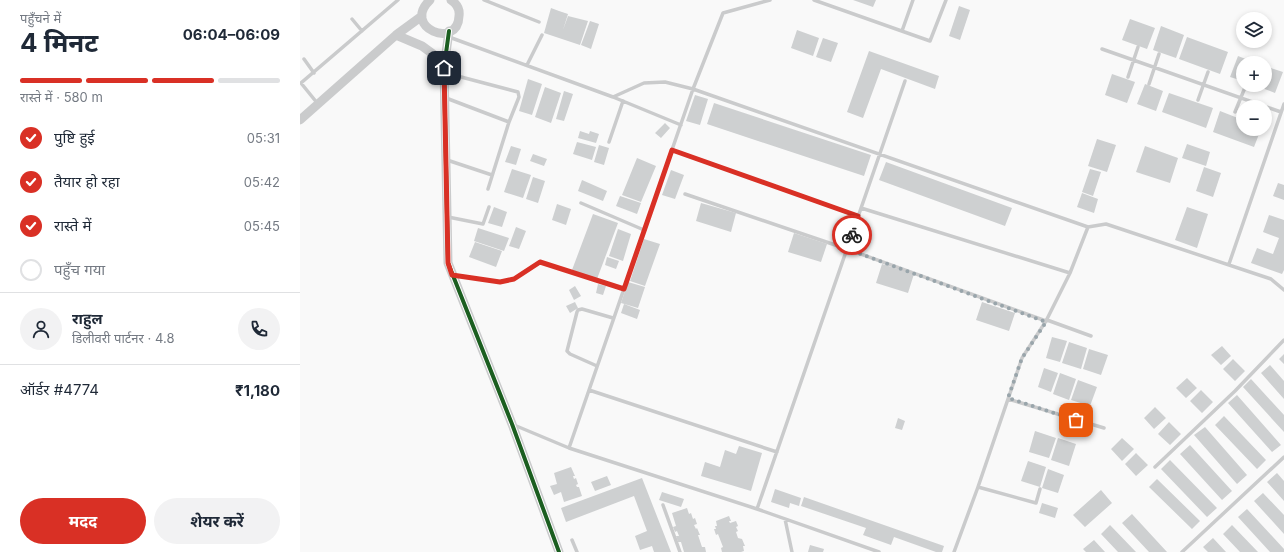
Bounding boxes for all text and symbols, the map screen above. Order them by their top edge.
text: पहुँचने में [20,10,61,26]
map controls [1236,12,1272,136]
button: layers [1236,12,1272,48]
text: 06:04–06:09 [183,25,280,44]
text: 4 मिनट [20,27,98,58]
pin [427,51,461,85]
button: + [1236,56,1272,92]
icon: home [433,57,455,79]
text: रास्ते में · 580 m [20,89,103,105]
button: − [1236,100,1272,136]
icon: check [20,127,42,149]
text: पुष्टि हुई [54,128,95,147]
text: 05:31 [247,130,280,146]
icon: check [20,171,42,193]
text: तैयार हो रहा [54,172,120,191]
text: 05:42 [244,174,280,190]
icon: check [20,215,42,237]
courier [832,215,872,255]
text: रास्ते में [54,216,92,235]
text: 05:45 [244,218,280,234]
icon: bike [841,224,863,246]
text: पहुँच गया [54,260,105,279]
button: person [20,308,62,350]
button: phone [238,308,280,350]
text: राहुल [72,309,103,328]
text: डिलीवरी पार्टनर · 4.8 [72,330,174,346]
text: ऑर्डर #4774 [20,380,99,399]
text: ₹1,180 [235,381,280,400]
pin [1059,403,1093,437]
icon: bag [1065,409,1087,431]
button: मदद [20,498,146,544]
button: शेयर करें [154,498,280,544]

